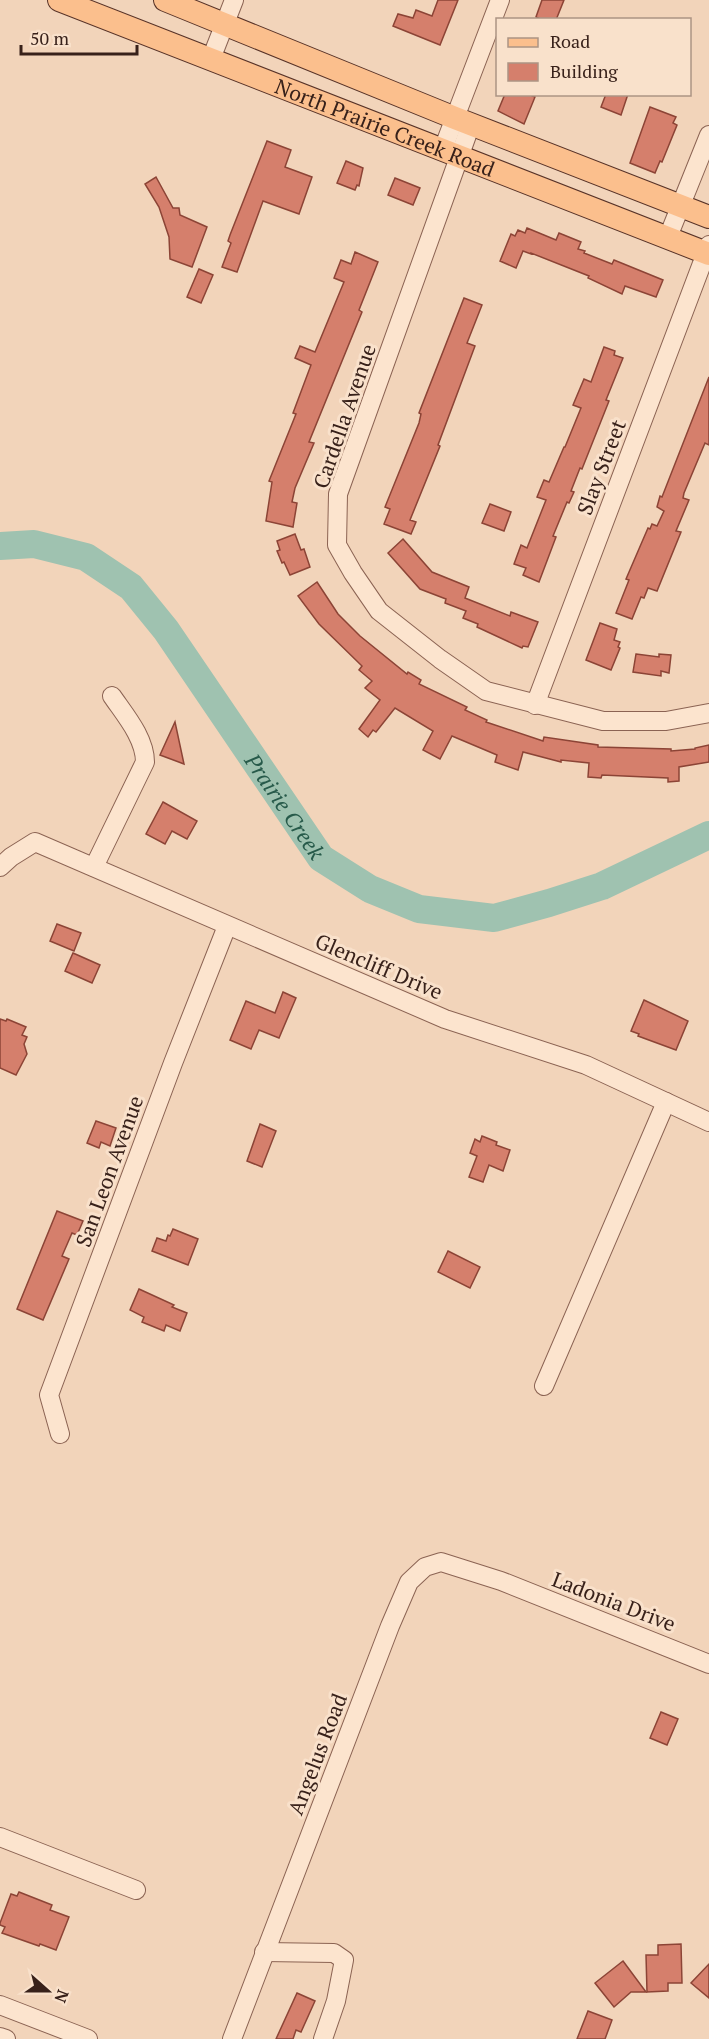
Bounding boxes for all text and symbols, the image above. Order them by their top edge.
scale bar [21,18,136,56]
legend [496,18,691,96]
text: 50 m [30,26,70,50]
text: Road [550,29,590,53]
text: Building [550,59,618,83]
street label: North Prairie Creek Road [271,72,499,183]
street label: Cardella Avenue [306,340,382,492]
street label: Slay Street [570,415,632,519]
water label: Prairie Creek [239,746,332,865]
street label: Glencliff Drive [311,927,447,1005]
street label: San Leon Avenue [69,1091,149,1251]
street label: Ladonia Drive [548,1565,680,1637]
street label: Angelus Road [281,1689,353,1819]
north arrow [18,1961,78,2021]
text: N [50,1987,74,2006]

